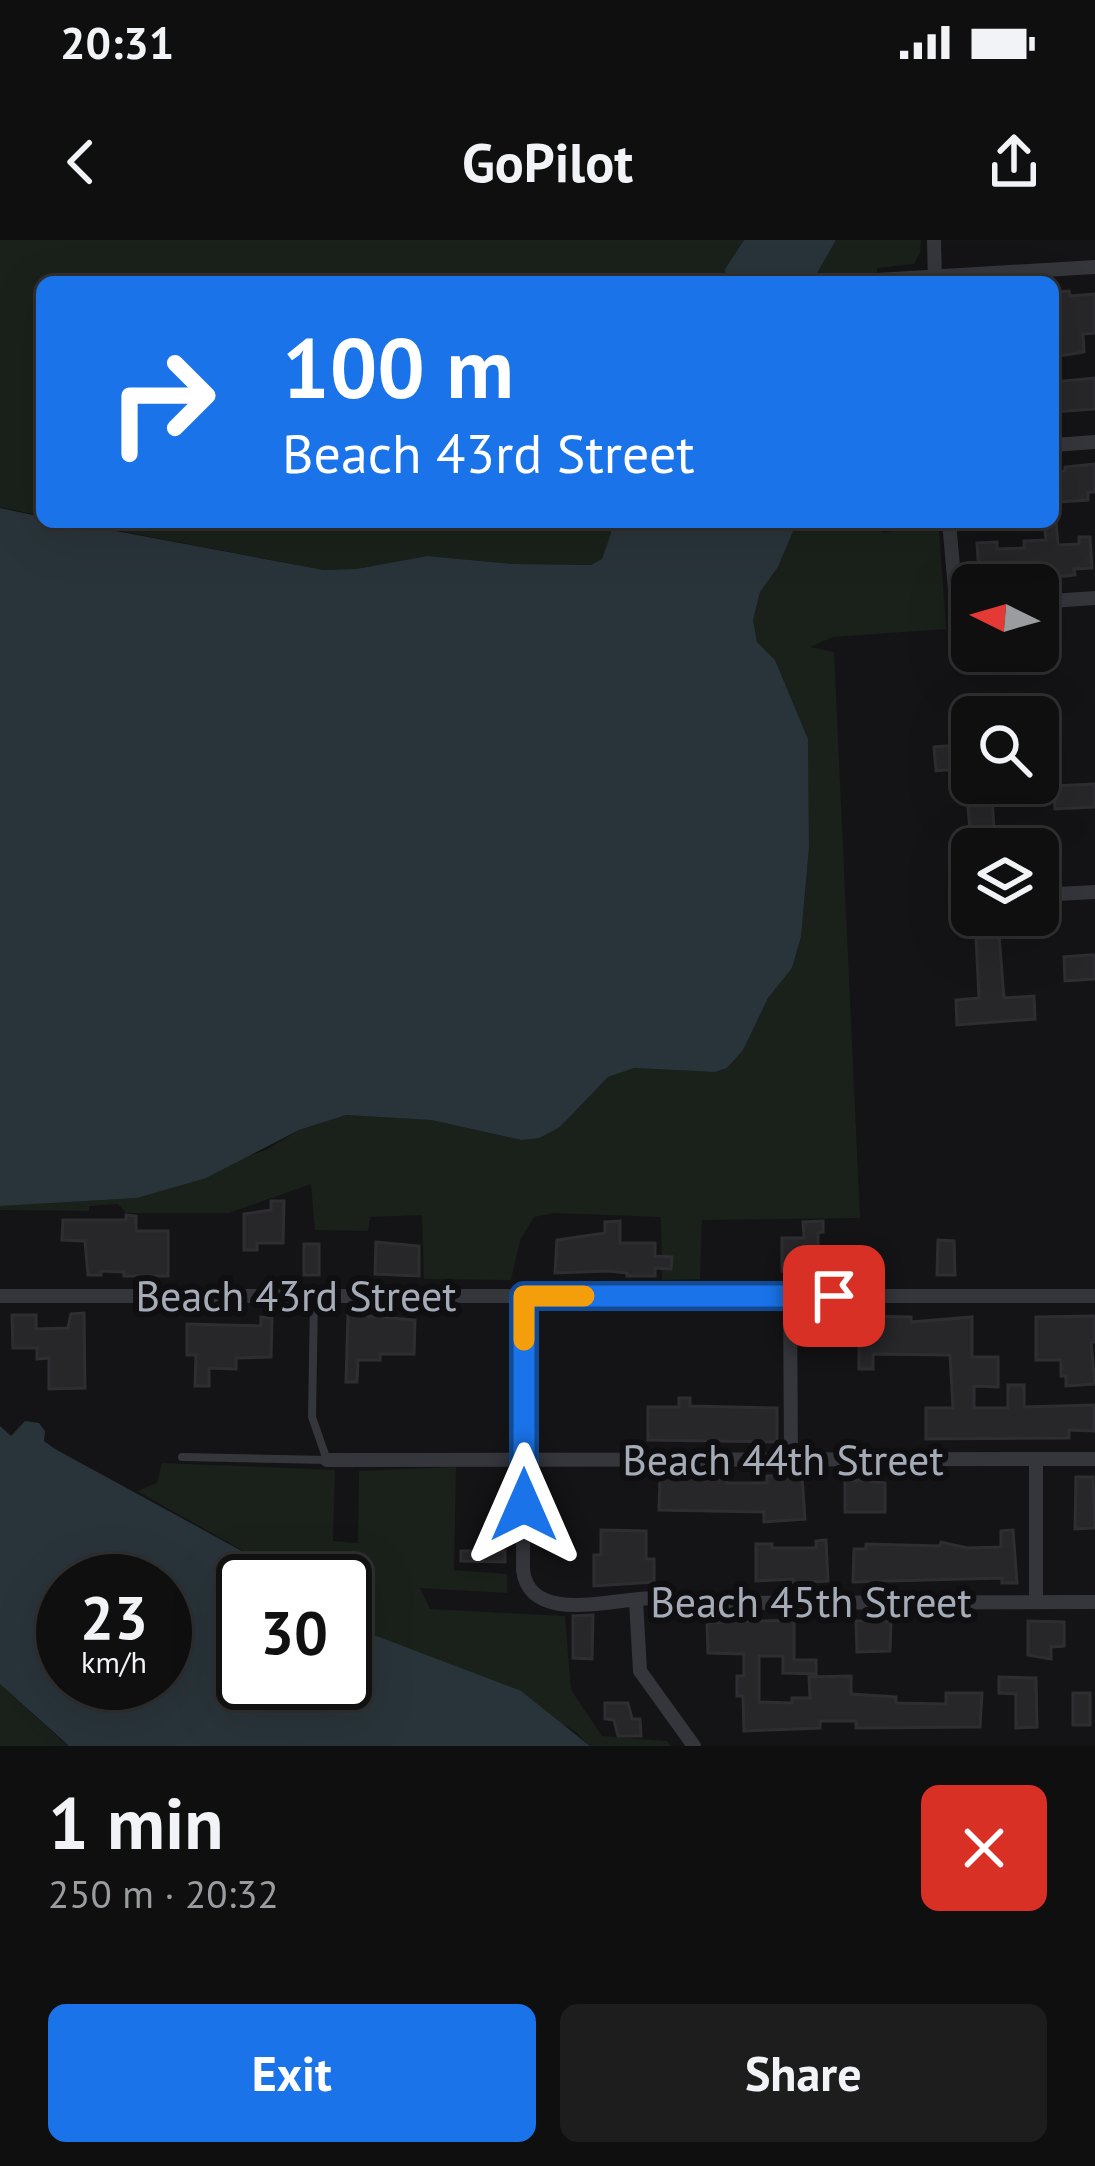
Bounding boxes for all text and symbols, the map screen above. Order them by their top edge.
text: 20:31 [60,13,174,71]
text: GoPilot [462,127,633,197]
icon: back [48,129,114,195]
icon: share [981,129,1047,195]
text: 100 m [282,312,514,421]
icon: right [84,324,240,480]
text: Beach 43rd Street [282,418,695,488]
north arrow [951,564,1059,672]
map controls [951,564,1059,936]
button: search [951,696,1059,804]
button: layers [951,828,1059,936]
pin [783,1245,885,1347]
icon: arrive [801,1263,867,1329]
street label: Beach 43rd Street [136,1268,456,1323]
street label: Beach 44th Street [622,1432,944,1487]
position arrow [461,1442,587,1568]
speed limit sign: 30 [216,1554,372,1710]
street label: Beach 45th Street [650,1574,972,1629]
text: 23 [80,1578,148,1656]
text: km/h [81,1642,147,1681]
text: 1 min [48,1776,224,1869]
button: close [921,1785,1047,1911]
text: 250 m · 20:32 [48,1868,279,1919]
button: Exit [48,2004,536,2142]
button: Share [560,2004,1047,2142]

